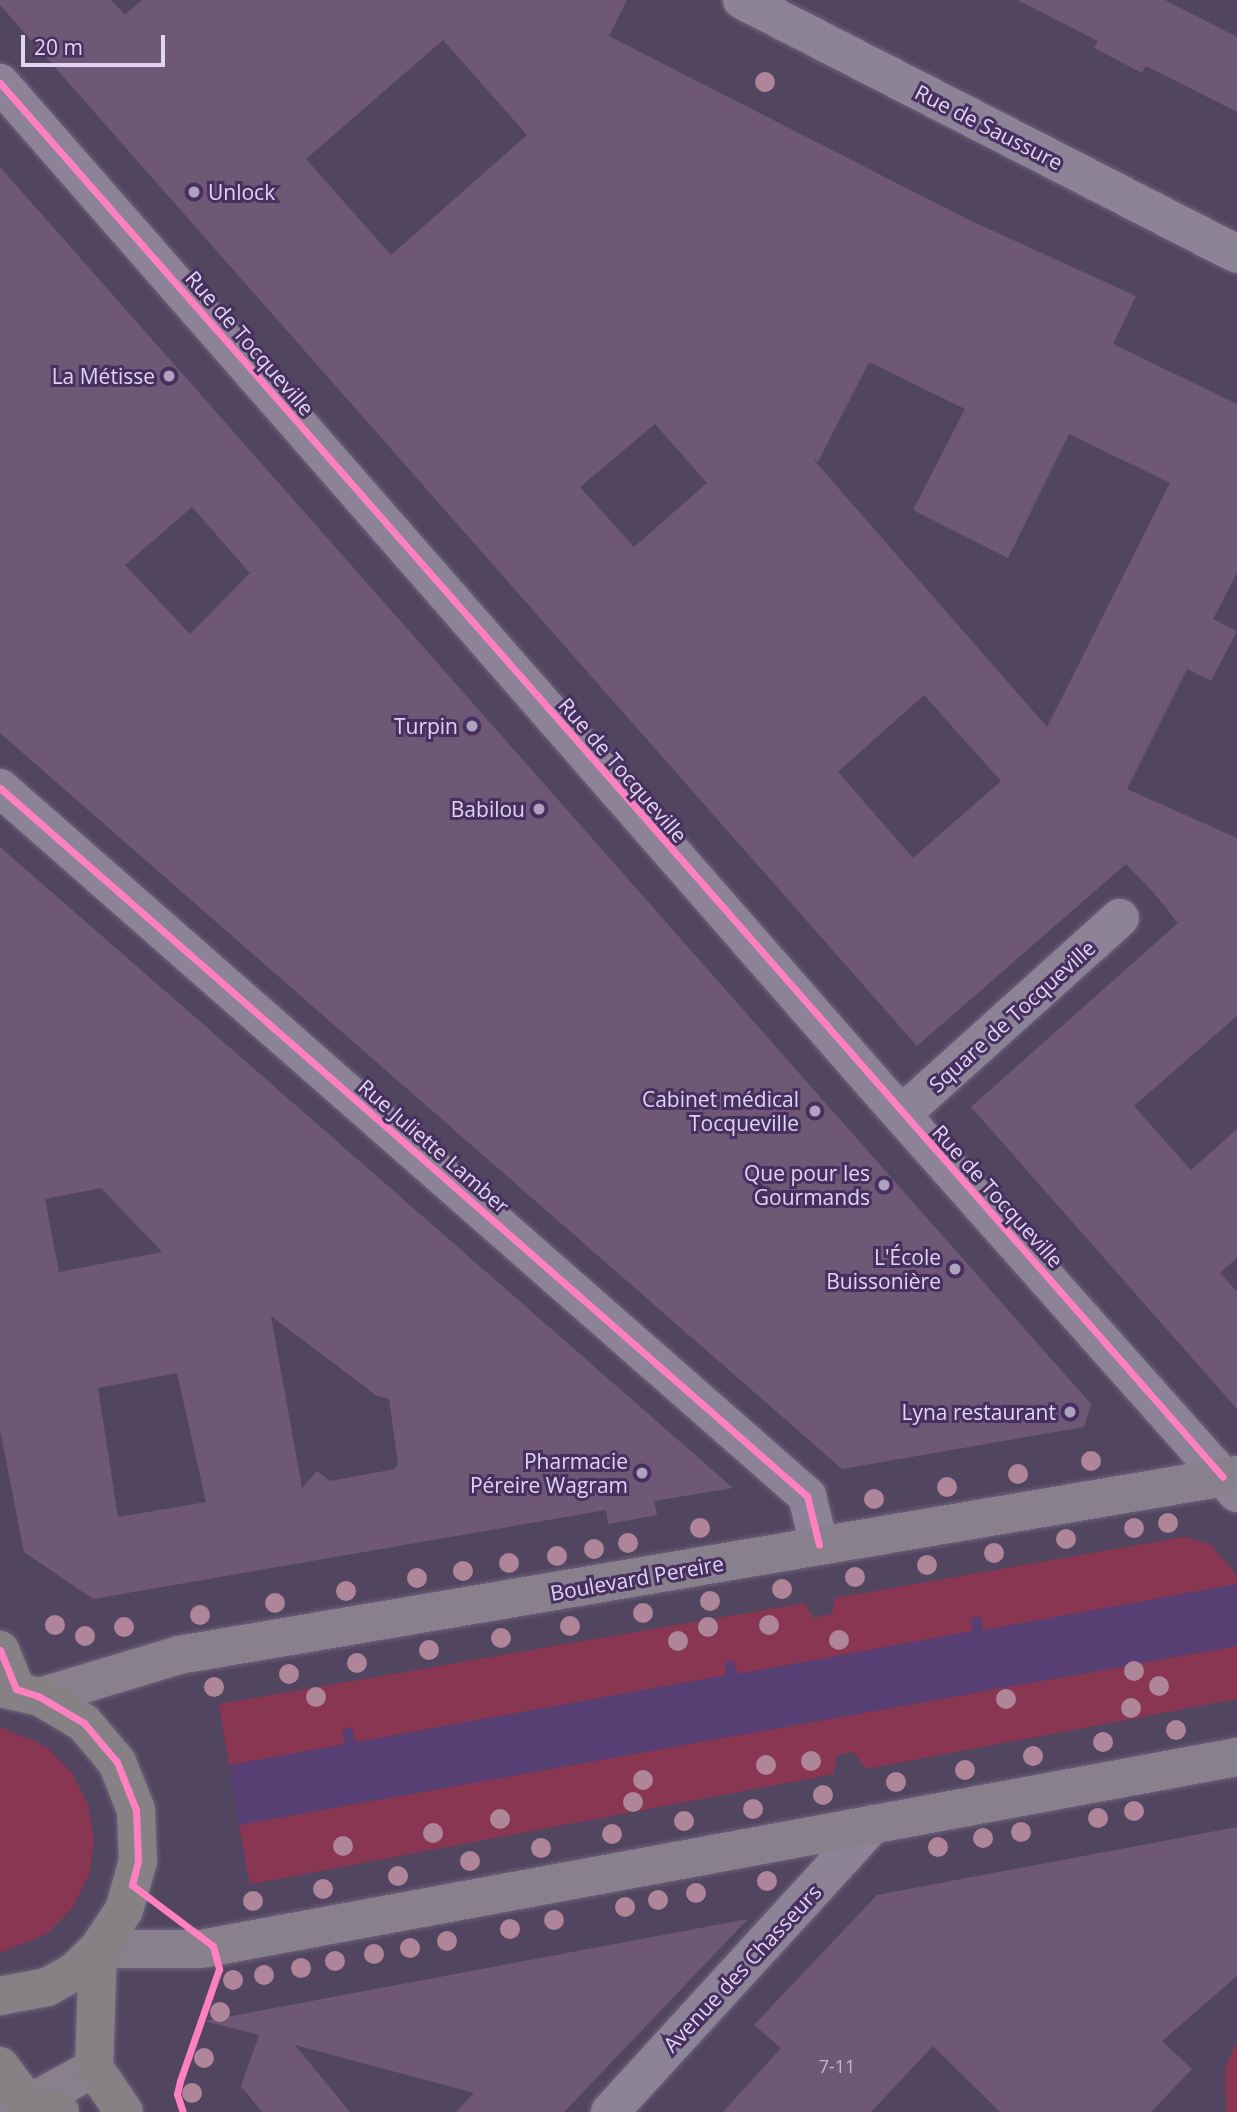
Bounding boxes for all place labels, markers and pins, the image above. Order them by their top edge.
place label: Unlock [208,179,275,205]
marker: Unlock [186,184,202,200]
place label: La Métisse [52,363,155,389]
marker: La Métisse [161,368,177,384]
place label: Turpin [394,713,458,739]
marker: Turpin [464,718,480,734]
place label: Babilou [451,796,525,822]
marker: Babilou [531,801,547,817]
place label: Cabinet médical Tocqueville [642,1086,799,1136]
marker: Cabinet médical Tocqueville [805,1101,825,1121]
place label: Que pour les Gourmands [744,1160,870,1210]
marker: Que pour les Gourmands [876,1177,892,1193]
place label: L'École Buissonière [826,1244,941,1294]
marker: L'École Buissonière [947,1261,963,1277]
place label: Lyna restaurant [901,1399,1056,1425]
marker: Lyna restaurant [1062,1404,1078,1420]
place label: Pharmacie Péreire Wagram [470,1448,628,1498]
marker: Pharmacie Péreire Wagram [634,1465,650,1481]

